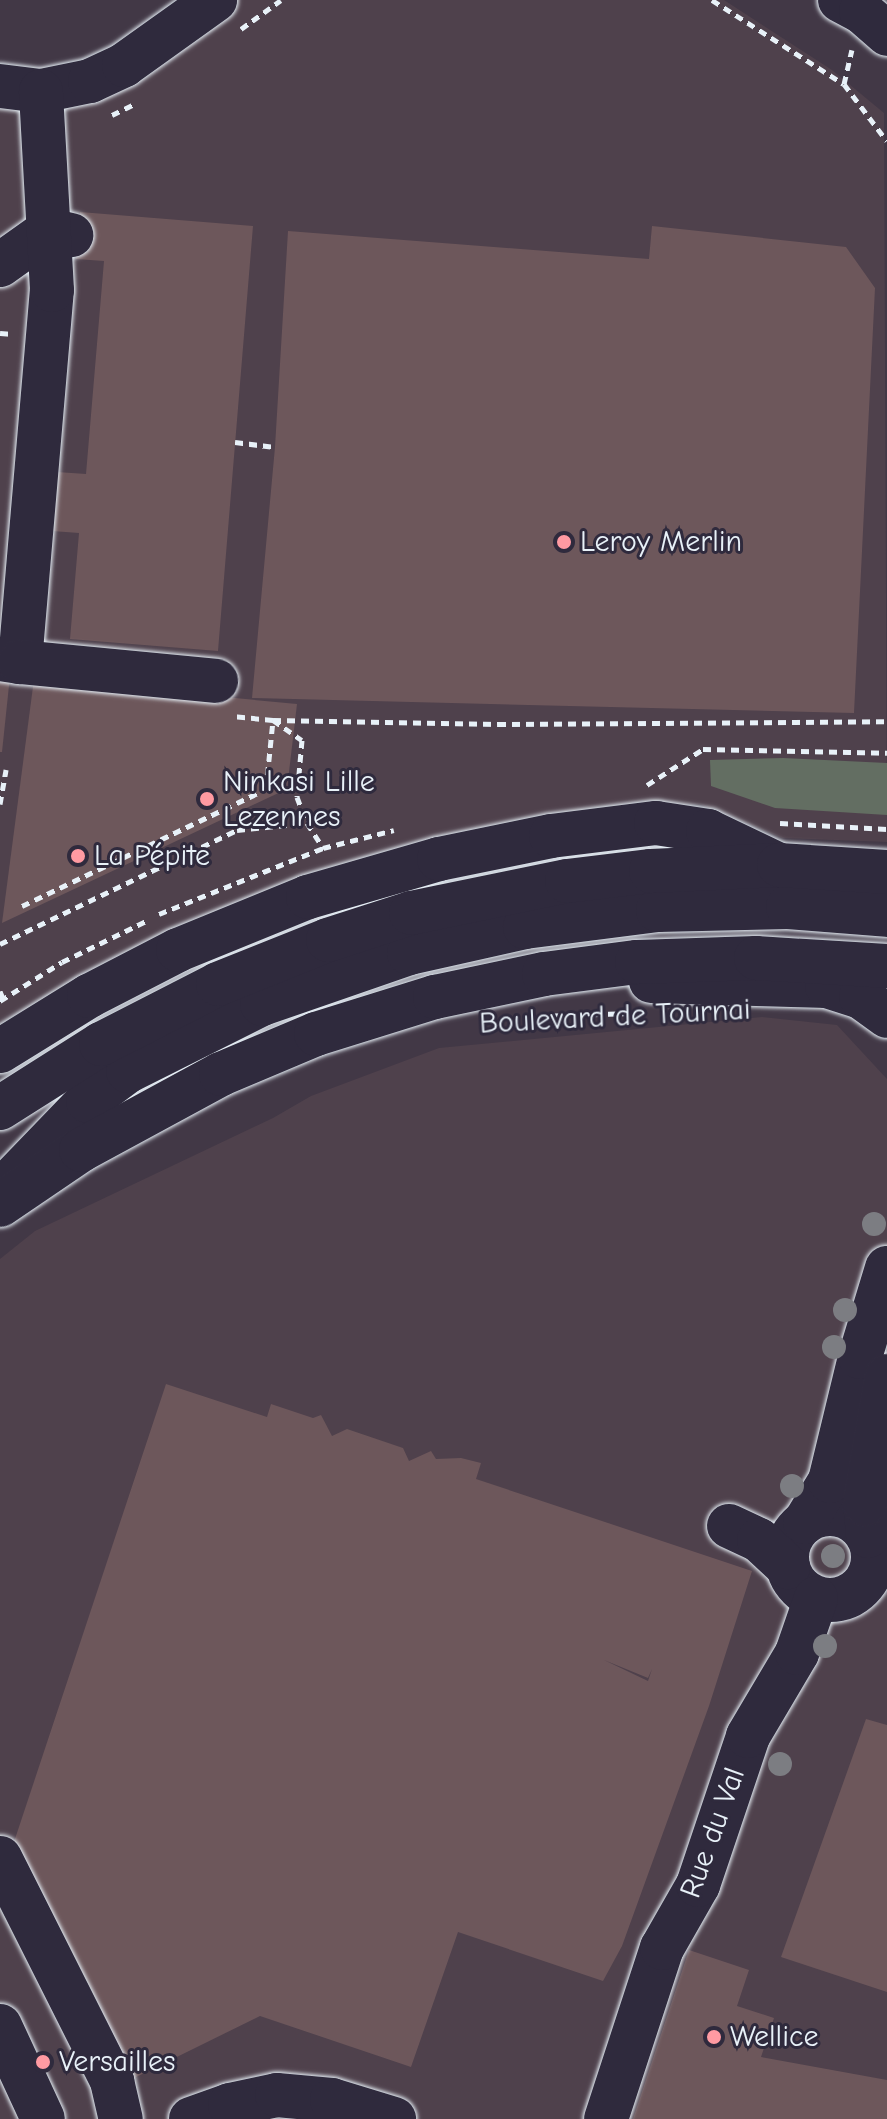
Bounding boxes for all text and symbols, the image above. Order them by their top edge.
place label: Leroy Merlin [580,524,742,560]
marker: Leroy Merlin [555,533,573,551]
place label: Ninkasi Lille Lezennes [223,764,375,834]
marker: Ninkasi Lille Lezennes [198,790,216,808]
place label: La Pépite [94,838,210,874]
marker: La Pépite [69,847,87,865]
street label: Boulevard de Tournai [478,992,752,1042]
street label: Rue du Val [673,1763,753,1903]
place label: Wellice [730,2019,818,2055]
marker: Wellice [705,2028,723,2046]
place label: Versailles [59,2044,176,2080]
marker: Versailles [34,2053,52,2071]

